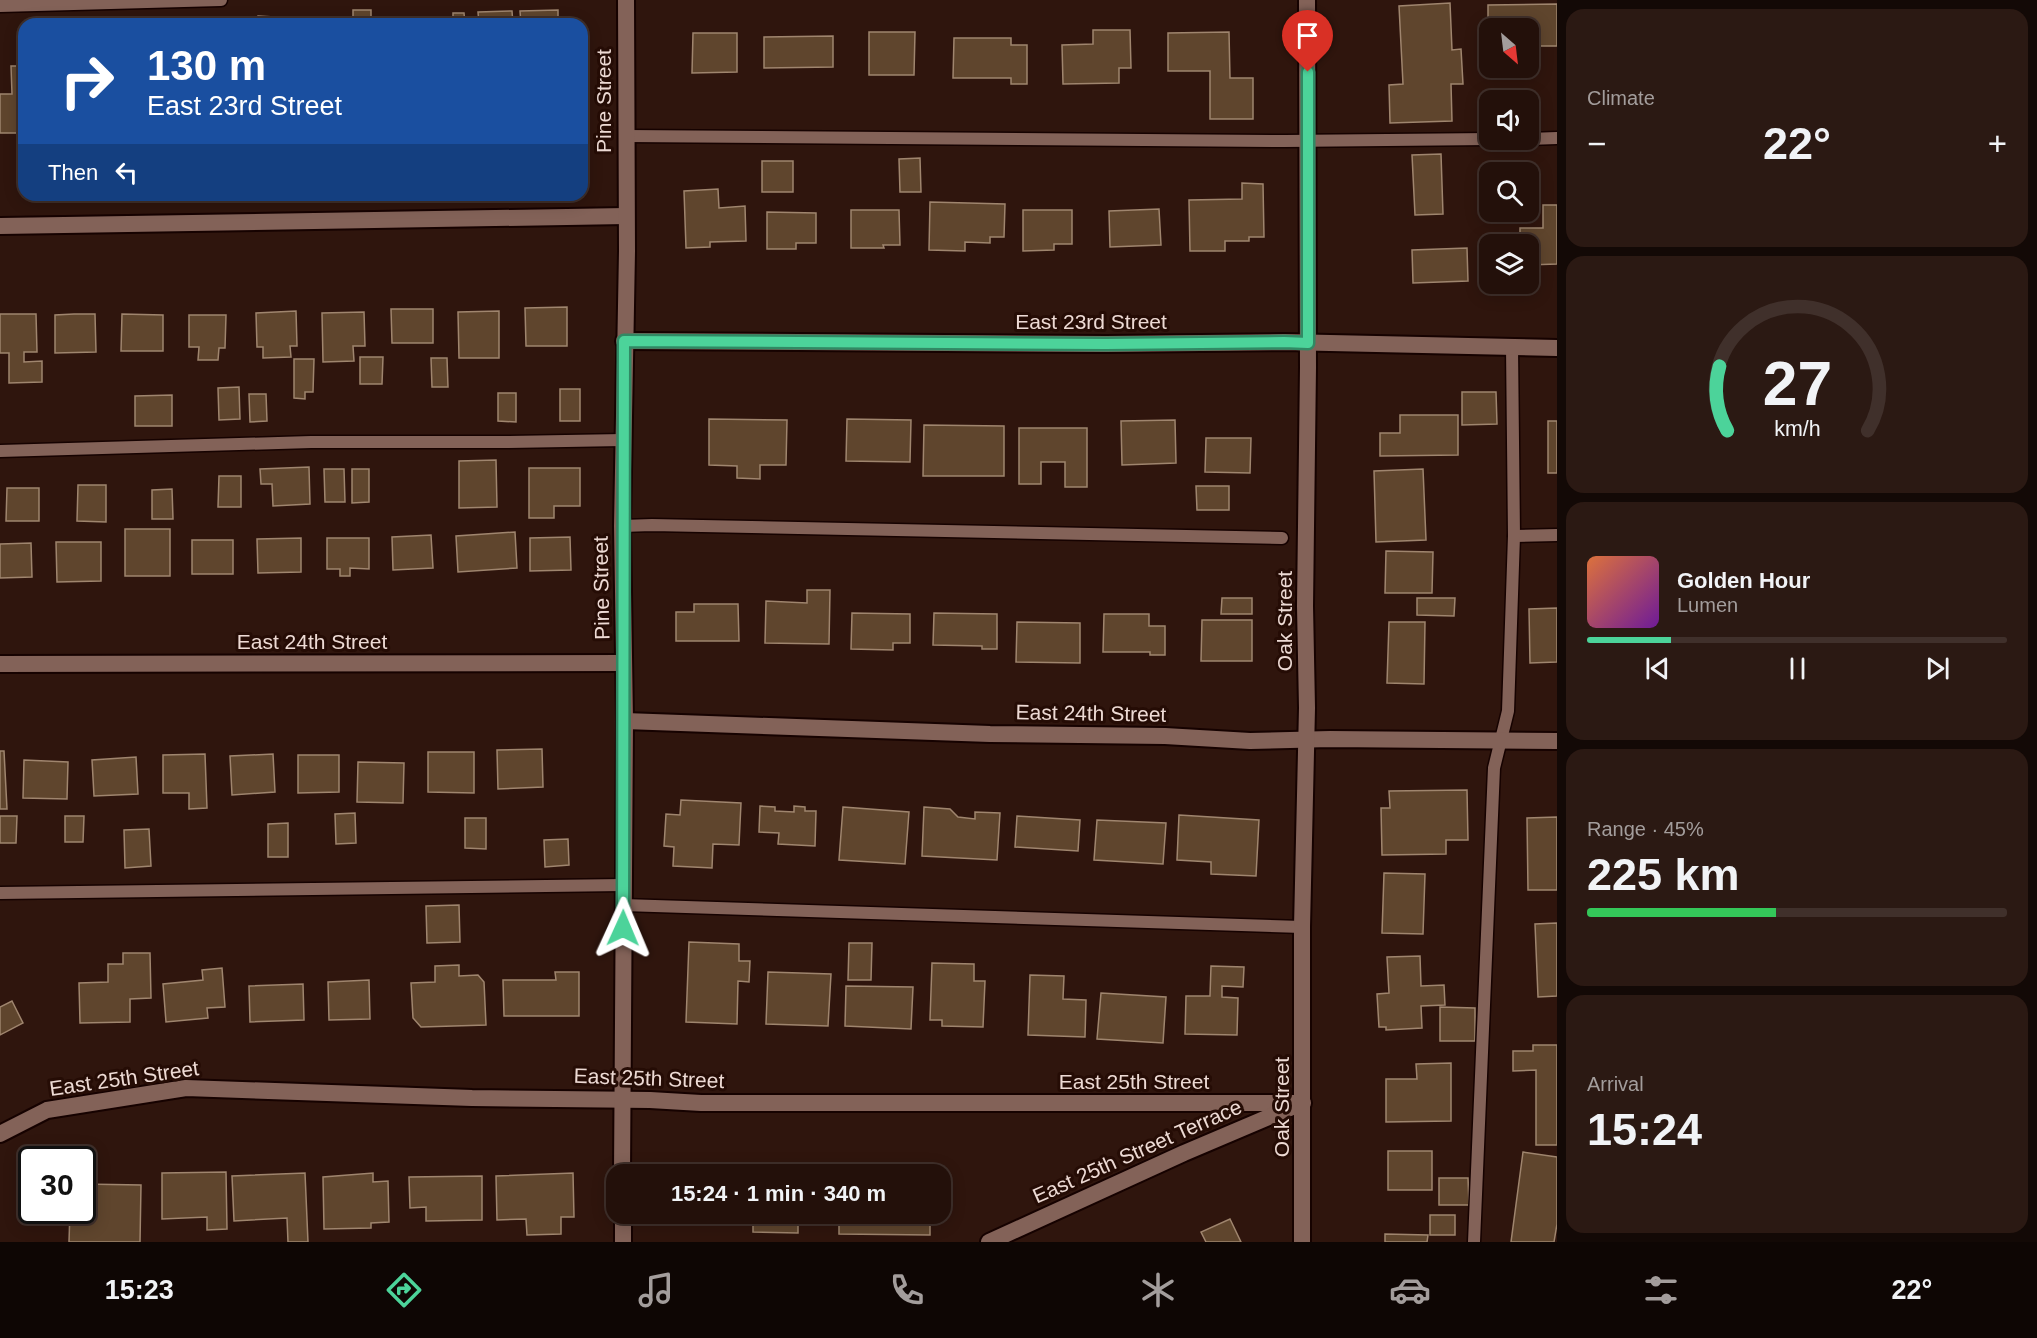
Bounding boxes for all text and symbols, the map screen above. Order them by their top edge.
pin [1282,10,1333,72]
north arrow [1479,18,1539,78]
map controls [1479,18,1539,294]
icon: arrive [1291,19,1324,52]
icon: right [48,42,126,120]
text: 130 m [147,42,266,89]
street label: Pine Street [592,49,615,153]
text: Climate [1587,87,1655,109]
button: sound [1479,90,1539,150]
text: East 23rd Street [147,91,342,121]
text: 22° [1763,118,1831,169]
text: − [1587,125,1606,162]
text: + [1988,125,2007,162]
icon: left [110,156,143,189]
text: Then [48,160,98,185]
button: search [1479,162,1539,222]
button: layers [1479,234,1539,294]
street label: East 23rd Street [1015,310,1167,333]
text: 27 [1762,350,1832,419]
text: km/h [1774,418,1820,442]
street label: Pine Street [589,536,613,640]
text: Golden Hour [1677,568,1810,593]
street label: Oak Street [1273,571,1296,671]
text: Lumen [1677,594,1738,616]
street label: East 24th Street [237,630,387,653]
icon: previous [1641,652,1674,685]
icon: pause [1781,652,1814,685]
icon: next [1921,652,1954,685]
street label: East 24th Street [1016,700,1167,726]
text: Range · 45% [1587,818,1704,840]
text: 225 km [1587,849,1740,900]
position arrow [591,896,655,960]
street label: East 25th Street [48,1056,200,1100]
street label: Oak Street [1270,1057,1293,1157]
street label: East 25th Street [573,1064,725,1092]
street label: East 25th Street [1059,1070,1209,1093]
text: Arrival [1587,1073,1644,1095]
street label: East 25th Street Terrace [1029,1095,1245,1207]
text: 15:24 [1587,1104,1702,1155]
speed limit sign: 30 [18,1146,96,1224]
text: 15:24 · 1 min · 340 m [671,1181,886,1206]
icon: directions [383,1269,425,1311]
icon: music [635,1269,677,1311]
icon: phone [886,1269,928,1311]
icon: climate [1137,1269,1179,1311]
icon: car [1389,1269,1431,1311]
icon: filters [1640,1269,1682,1311]
text: 15:23 [105,1275,174,1305]
text: 22° [1891,1275,1932,1305]

